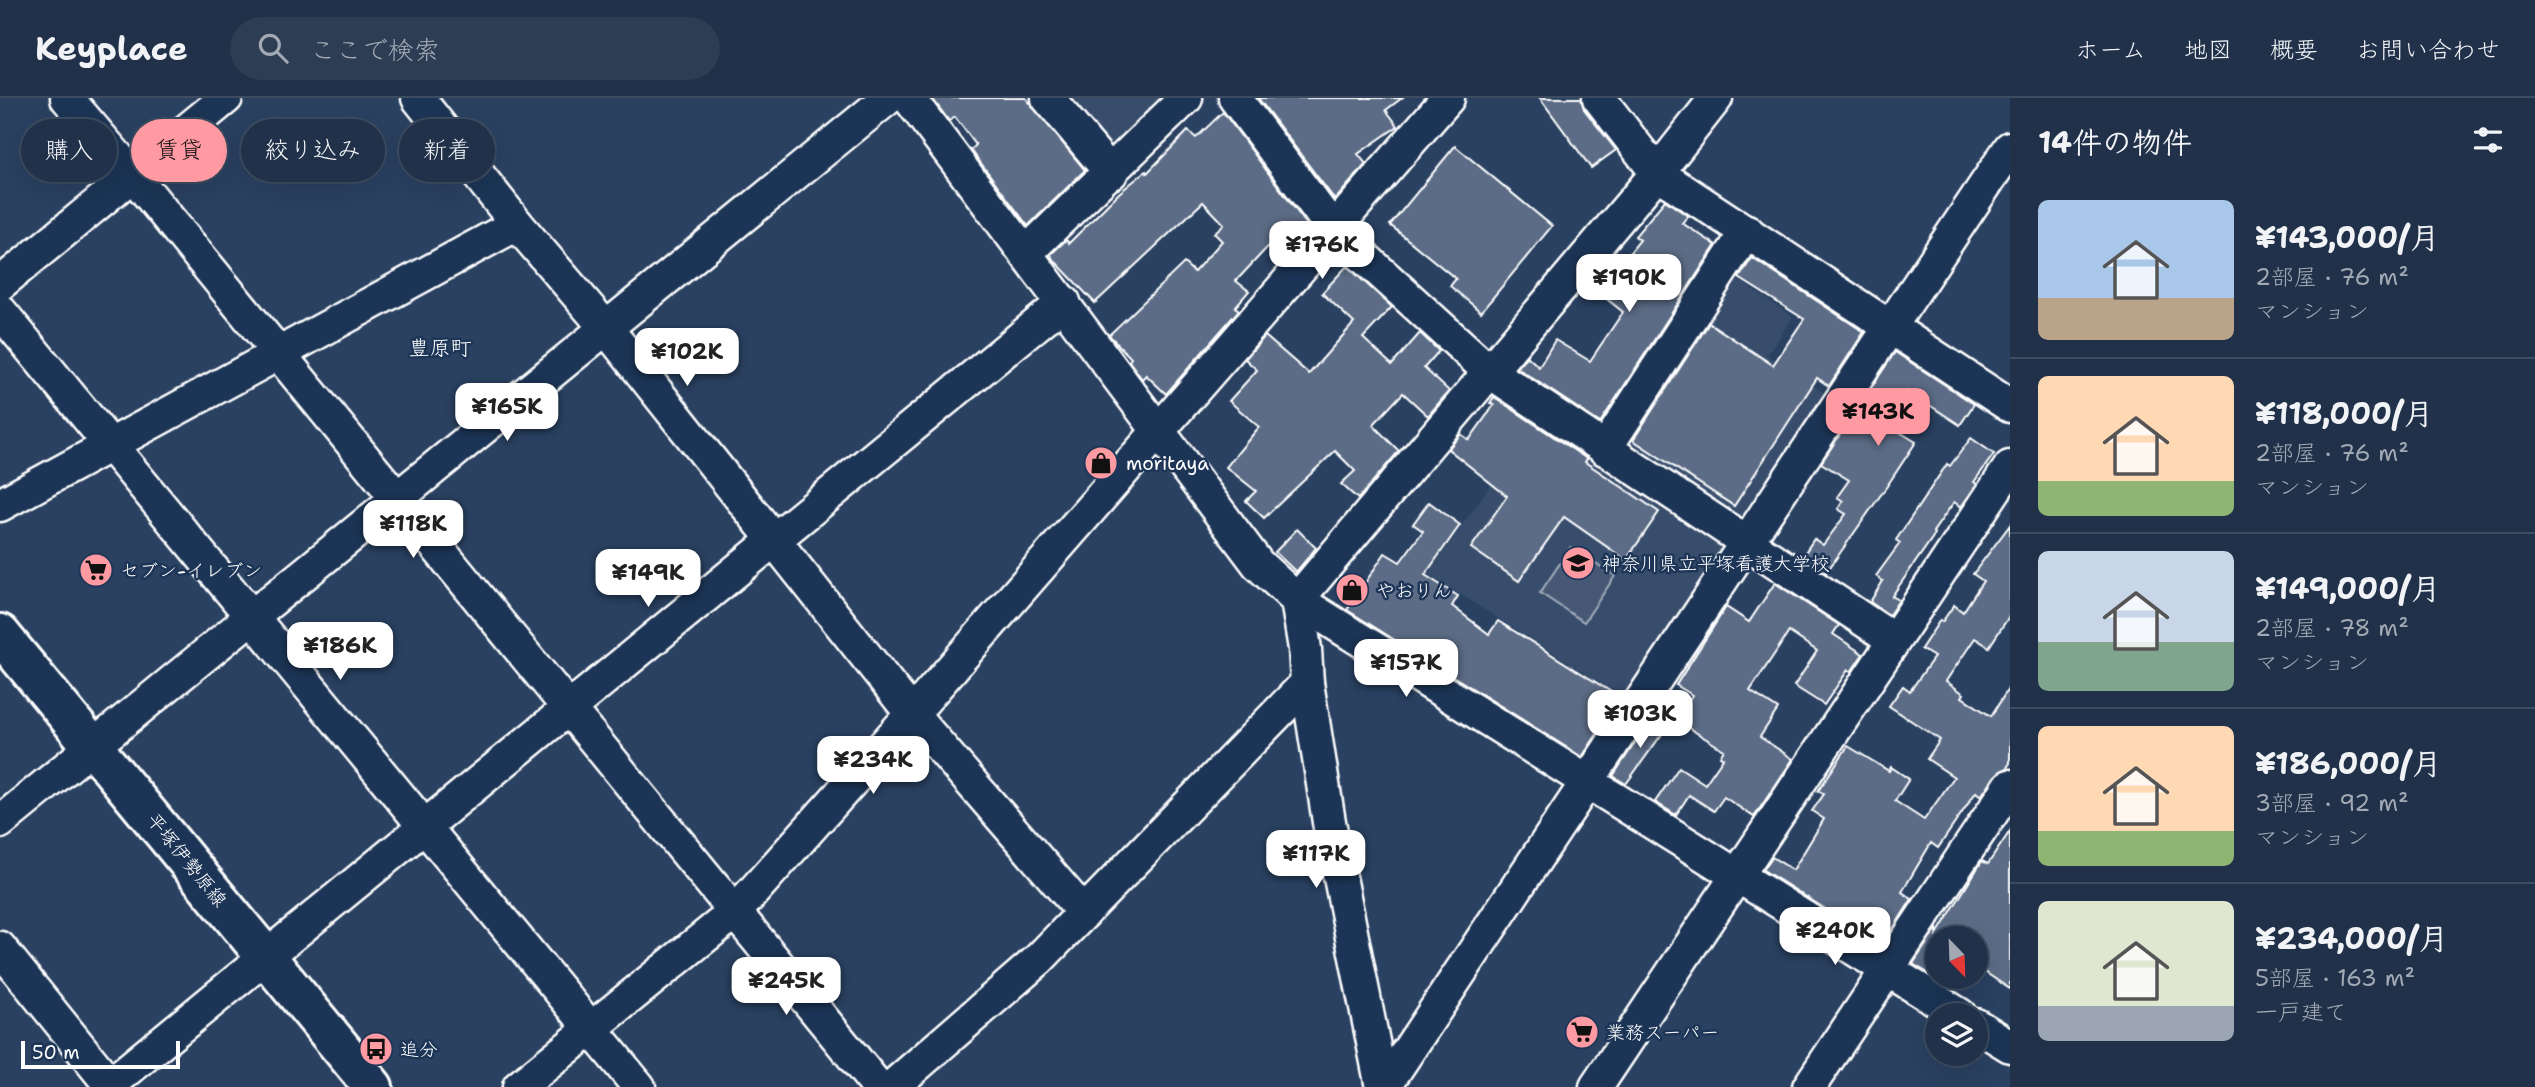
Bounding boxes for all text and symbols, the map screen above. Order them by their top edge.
search box [230,17,720,80]
text: Keyplace [35,26,188,71]
icon: search [254,29,292,67]
text: ここで検索 [310,32,440,67]
text: ホーム [2075,34,2146,66]
text: 地図 [2184,34,2232,66]
text: 概要 [2270,34,2318,66]
text: お問い合わせ [2356,34,2500,66]
chip: 購入 [21,119,117,182]
chip: 賃貸 [131,119,227,182]
chip: 絞り込み [241,119,385,182]
chip: 新着 [399,119,495,182]
icon: filters [2469,121,2507,159]
text: 14件の物件 [2038,122,2192,163]
text: ¥143,000/月 [2255,217,2439,258]
pin: ¥176K [1273,222,1371,281]
icon: home [2094,228,2178,312]
text: ¥176K [1285,229,1359,259]
pin: ¥190K [1580,254,1678,314]
text: ¥190K [1592,262,1666,292]
text: 2部屋 · 76 m² [2255,262,2409,292]
text: マンション [2255,296,2369,326]
pin: ¥102K [638,328,736,388]
district label: 豊原町 [409,334,472,362]
text: ¥102K [651,336,723,366]
pin: ¥165K [458,384,556,443]
pin: ¥143K [1829,388,1927,448]
text: ¥165K [471,391,543,421]
text: ¥118,000/月 [2255,393,2433,434]
text: ¥143K [1842,396,1914,426]
icon: home [2094,404,2178,488]
text: 2部屋 · 76 m² [2255,438,2409,468]
shop icon: moritaya [1082,444,1120,482]
place label: moritaya [1126,451,1209,476]
text: マンション [2255,472,2369,502]
pin: ¥118K [364,500,462,560]
text: ¥118K [379,508,447,538]
school or university icon: 神奈川県立平塚看護大学校 [1559,544,1597,582]
pin: ¥149K [599,550,697,609]
supermarket icon: セブン-イレブン [77,551,115,589]
place label: 神奈川県立平塚看護大学校 [1602,551,1830,576]
text: ¥149K [612,557,684,587]
place label: セブン-イレブン [120,558,262,583]
text: ¥149,000/月 [2255,568,2441,609]
shop icon: やおりん [1333,571,1371,609]
place label: やおりん [1376,578,1452,603]
icon: home [2094,579,2178,663]
text: 2部屋 · 78 m² [2255,613,2409,643]
pin: ¥186K [291,622,389,682]
text: ¥186K [303,630,377,660]
pin: ¥157K [1357,640,1455,699]
text: ¥157K [1370,647,1442,677]
text: マンション [2255,647,2369,677]
pin: ¥103K [1591,690,1689,750]
text: ¥103K [1604,698,1676,728]
pin: ¥234K [824,736,922,796]
text: ¥186,000/月 [2255,743,2442,784]
text: ¥234K [833,744,913,774]
icon: home [2094,754,2178,838]
text: 3部屋 · 92 m² [2255,788,2409,818]
street label: 平塚伊勢原線 [141,808,233,912]
text: マンション [2255,822,2369,852]
pin: ¥117K [1267,830,1365,890]
text: ¥117K [1282,838,1350,868]
pin: ¥240K [1786,908,1884,967]
text: ¥240K [1795,915,1875,945]
text: ¥234,000/月 [2255,918,2448,959]
north arrow [1925,926,1988,989]
map controls [1925,926,1988,1066]
icon: home [2094,929,2178,1013]
pin: ¥245K [737,958,835,1017]
text: 5部屋 · 163 m² [2255,963,2415,993]
text: ¥245K [748,965,824,995]
text: 一戸建て [2255,997,2347,1027]
button: layers [1925,1003,1988,1066]
supermarket icon: 業務スーパー [1563,1013,1601,1051]
place label: 業務スーパー [1606,1020,1719,1045]
bus stop icon: 追分 [357,1030,395,1068]
place label: 追分 [400,1037,438,1062]
scale bar [21,1038,180,1070]
text: 50 m [32,1040,80,1065]

